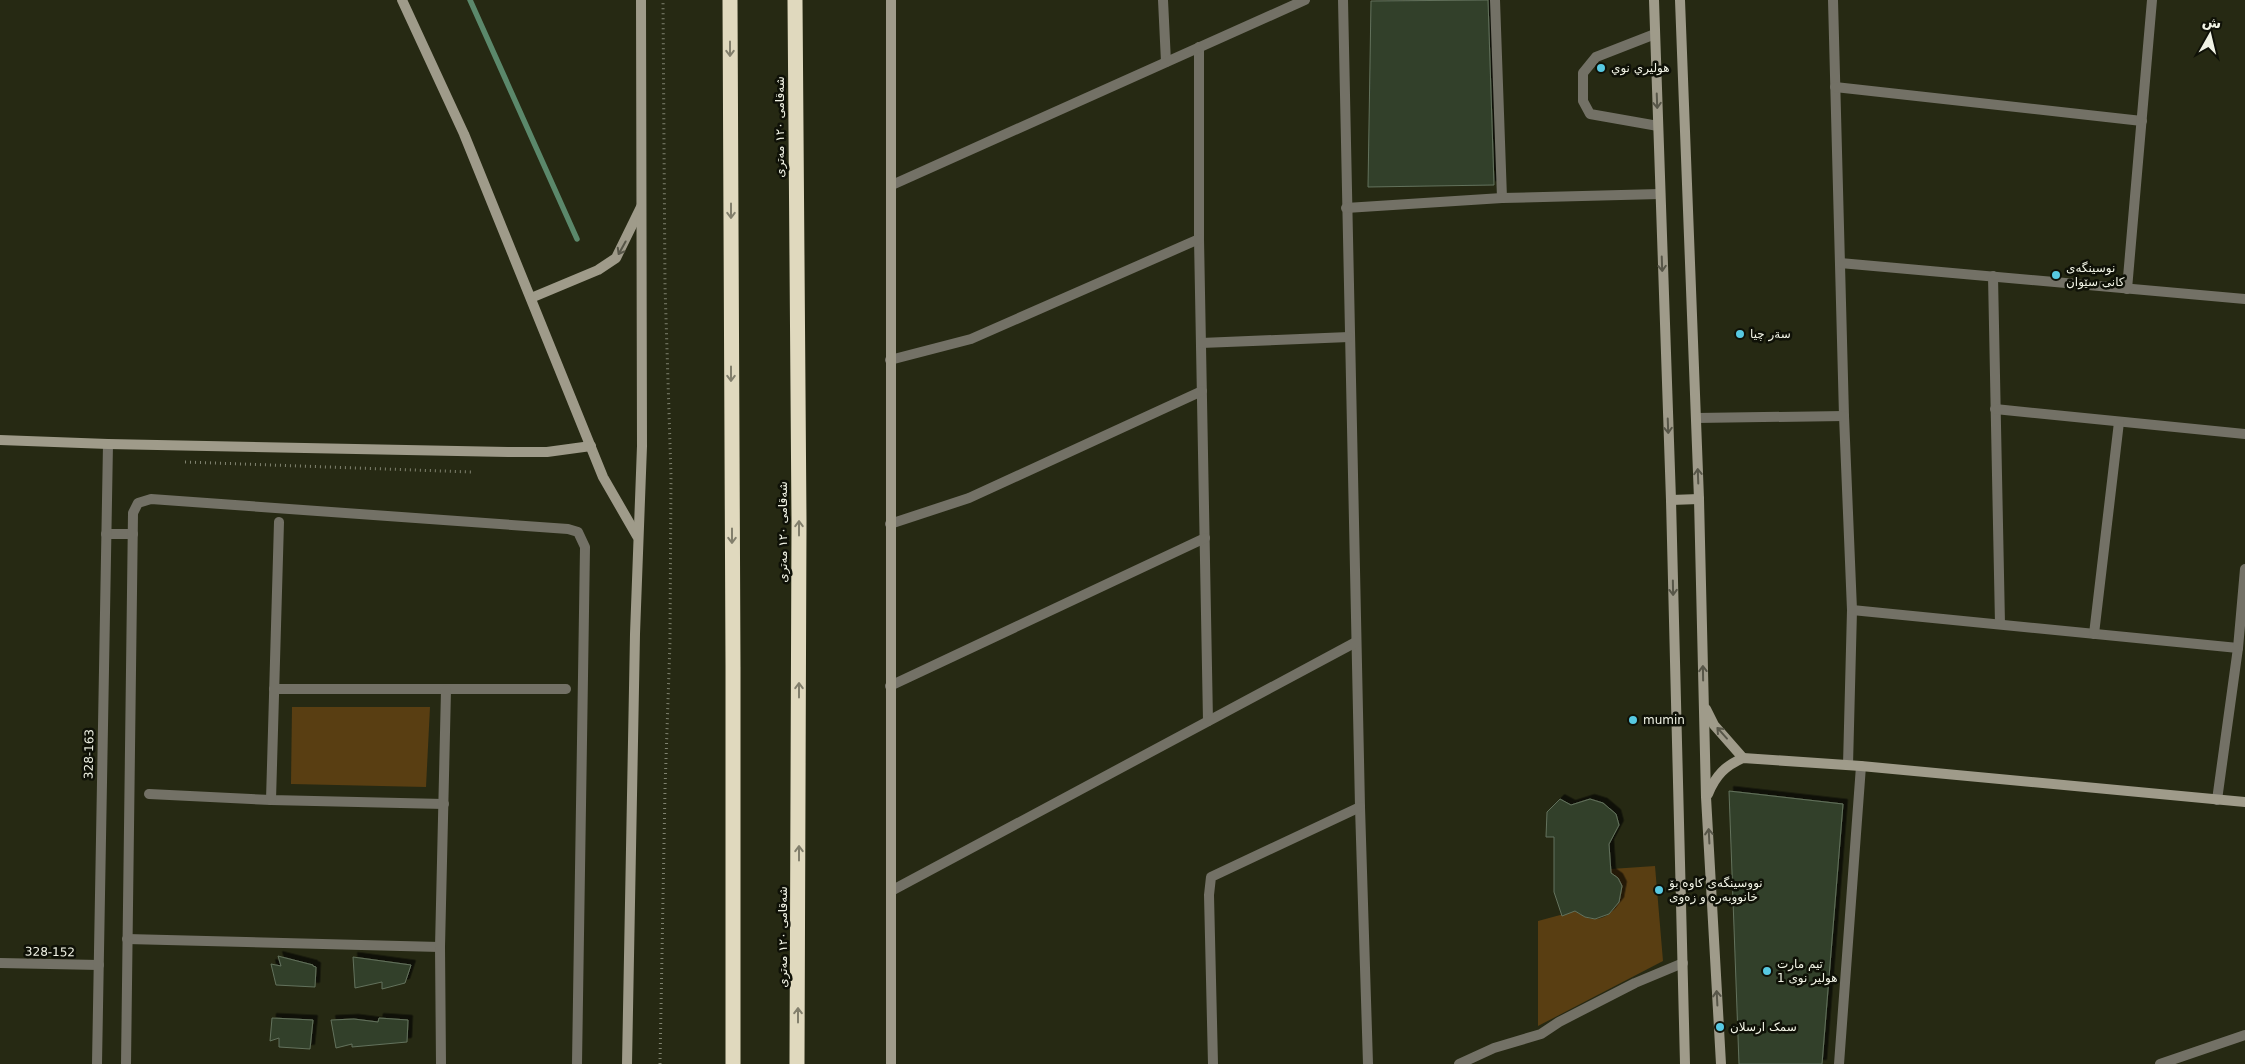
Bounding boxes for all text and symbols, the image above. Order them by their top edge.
north arrow [2185,10,2235,60]
text: ش [2201,13,2222,31]
one-way arrow [725,40,735,56]
place label: هوليري نوي [1611,61,1670,76]
marker: هوليري نوي [1595,62,1607,74]
street label: شەقامی ١٢٠ مەتری [773,76,788,178]
one-way arrow [1652,92,1662,109]
one-way arrow [726,203,735,219]
one-way arrow [617,240,626,255]
one-way arrow [1658,255,1667,271]
place label: نوسینگەی کانی سێوان [2066,261,2125,290]
marker: نوسینگەی کانی سێوان [2050,269,2062,281]
place label: سةر چيا [1750,327,1791,342]
marker: سةر چيا [1734,328,1746,340]
one-way arrow [727,365,736,381]
one-way arrow [1663,418,1673,434]
one-way arrow [1693,468,1703,484]
street label: شەقامی ١٢٠ مەتری [776,481,791,583]
one-way arrow [794,520,804,536]
one-way arrow [728,528,737,544]
one-way arrow [1668,580,1678,596]
one-way arrow [1699,665,1708,681]
one-way arrow [794,683,804,699]
place label: mumin [1643,713,1685,727]
marker: mumin [1627,714,1639,726]
one-way arrow [1716,727,1728,740]
street label: 328-163 [82,729,96,779]
one-way arrow [1704,828,1713,844]
one-way arrow [794,845,804,862]
place label: نووسینگەی کاوە بۆ خانووبەرە و زەوی [1668,876,1763,905]
marker: نووسینگەی کاوە بۆ خانووبەرە و زەوی [1653,884,1665,896]
street label: شەقامی ١٢٠ مەتری [776,886,791,988]
street label: 328-152 [25,945,75,959]
place label: تيم مارت هولير نوى 1 [1777,957,1838,986]
marker: تيم مارت هولير نوى 1 [1761,965,1773,977]
one-way arrow [1713,990,1722,1006]
one-way arrow [793,1008,803,1024]
place label: سمک ارسلان [1730,1020,1797,1035]
marker: سمک ارسلان [1714,1021,1726,1033]

